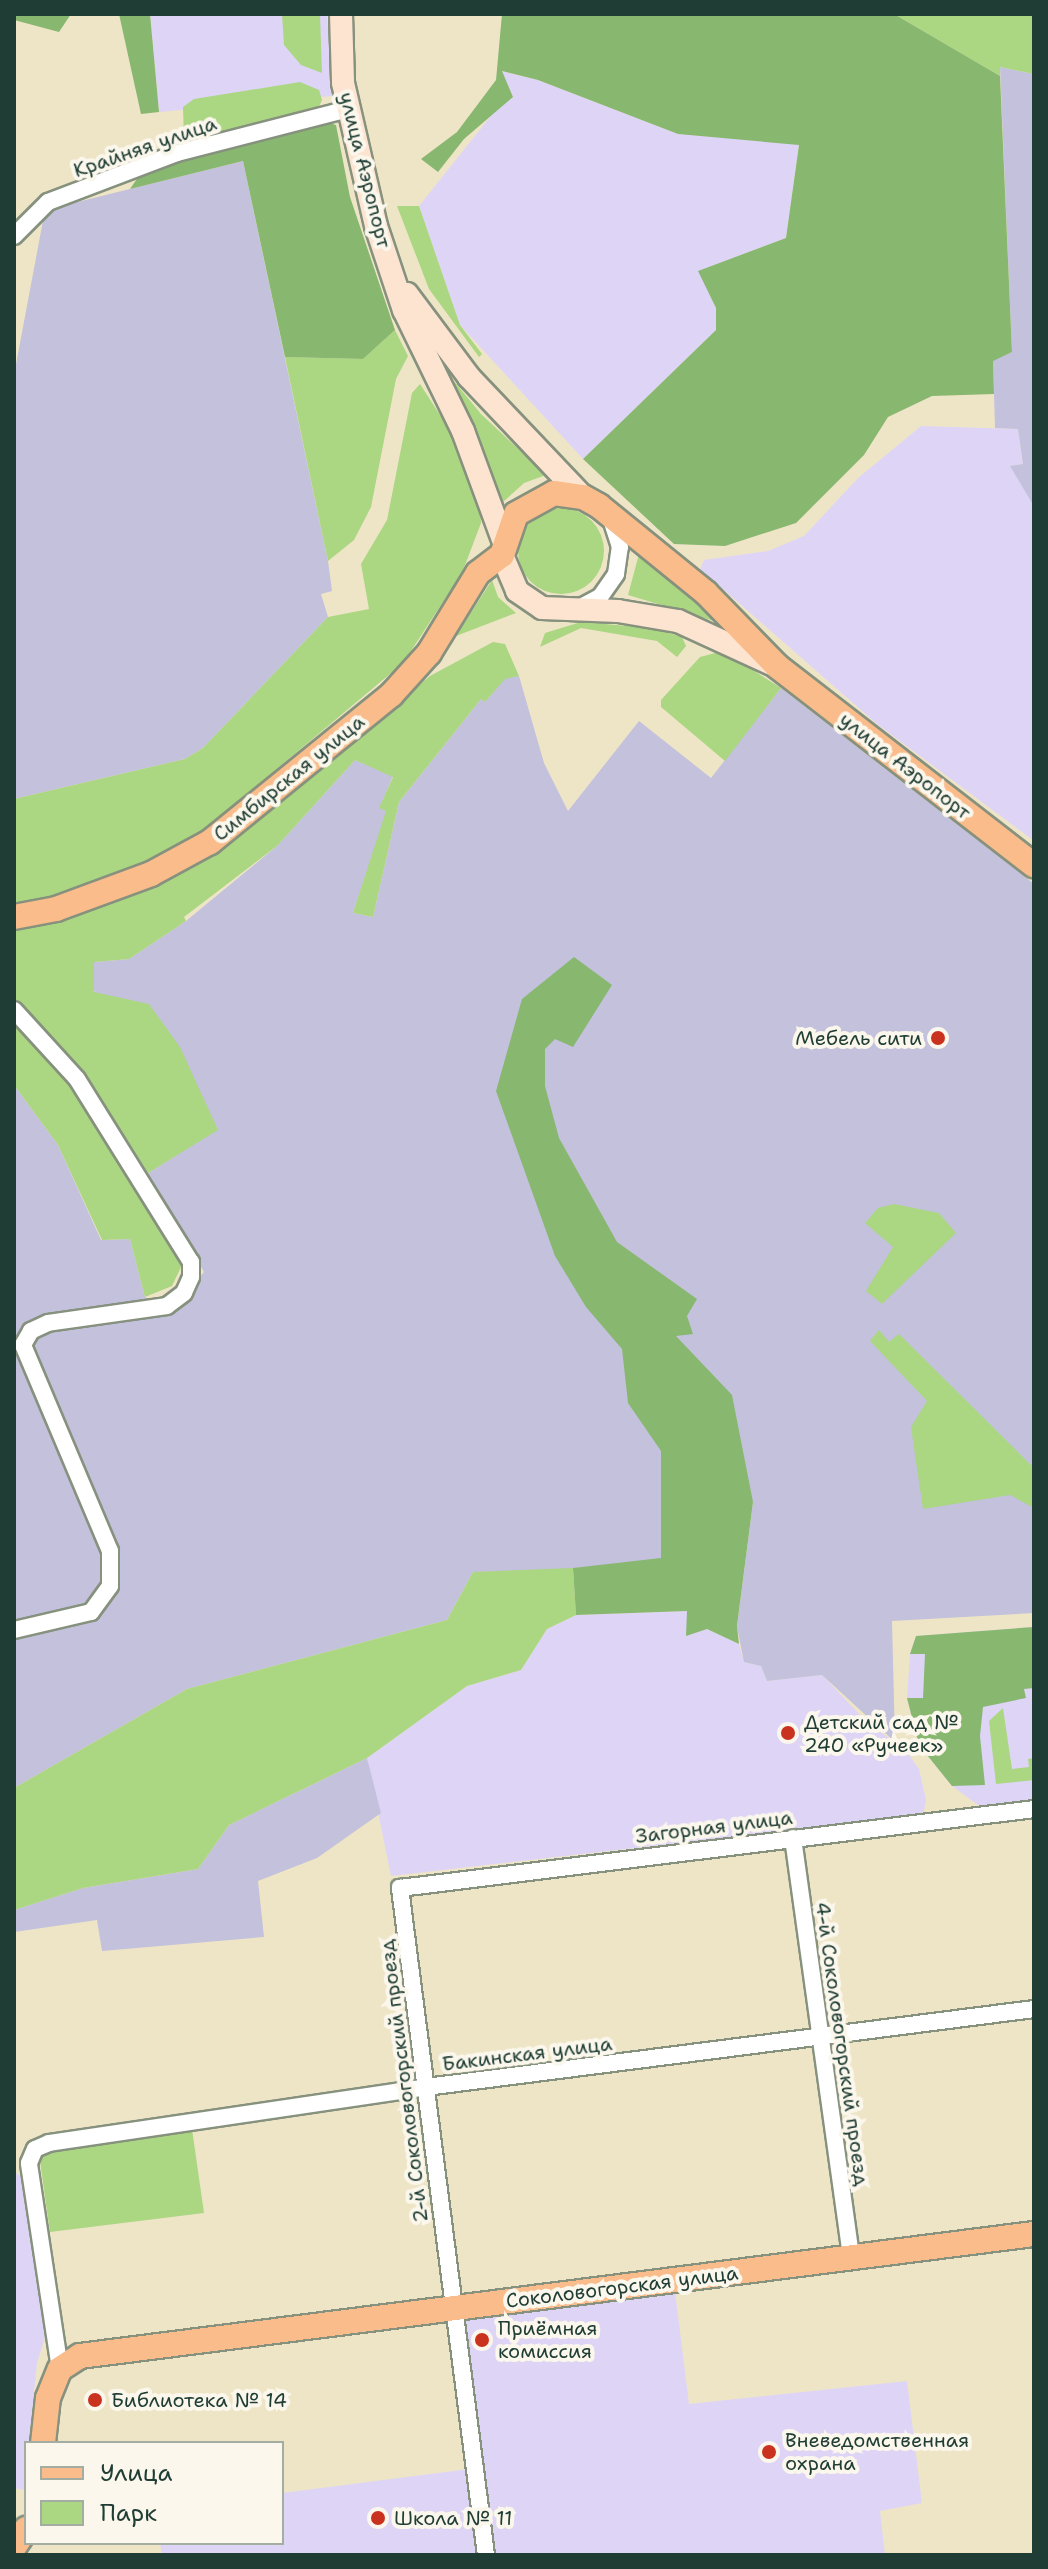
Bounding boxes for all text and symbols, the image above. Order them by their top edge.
street label: улица Аэропорт [334,90,396,250]
street label: Крайняя улица [70,111,220,183]
street label: улица Аэропорт [835,707,975,825]
street label: Симбирская улица [209,710,369,846]
place label: Мебель сити [795,1026,922,1050]
marker: Мебель сити [929,1029,947,1047]
place label: Детский сад № 240 «Ручеек» [804,1710,958,1757]
marker: Детский сад № 240 «Ручеек» [779,1724,797,1742]
street label: Загорная улица [634,1805,794,1849]
street label: 4-й Соколовогорский проезд [810,1900,874,2188]
street label: 2-й Соколовогорский проезд [375,1938,433,2224]
street label: Бакинская улица [441,2032,613,2076]
street label: Соколовогорская улица [505,2261,739,2313]
place label: Приёмная комиссия [498,2316,598,2363]
marker: Приёмная комиссия [473,2331,491,2349]
place label: Библиотека № 14 [111,2388,287,2412]
marker: Библиотека № 14 [86,2391,104,2409]
place label: Вневедомственная охрана [785,2428,969,2475]
legend [24,2441,284,2545]
marker: Вневедомственная охрана [760,2443,778,2461]
text: Улица [100,2457,173,2489]
text: Парк [100,2497,157,2529]
place label: Школа № 11 [394,2506,513,2530]
marker: Школа № 11 [369,2509,387,2527]

